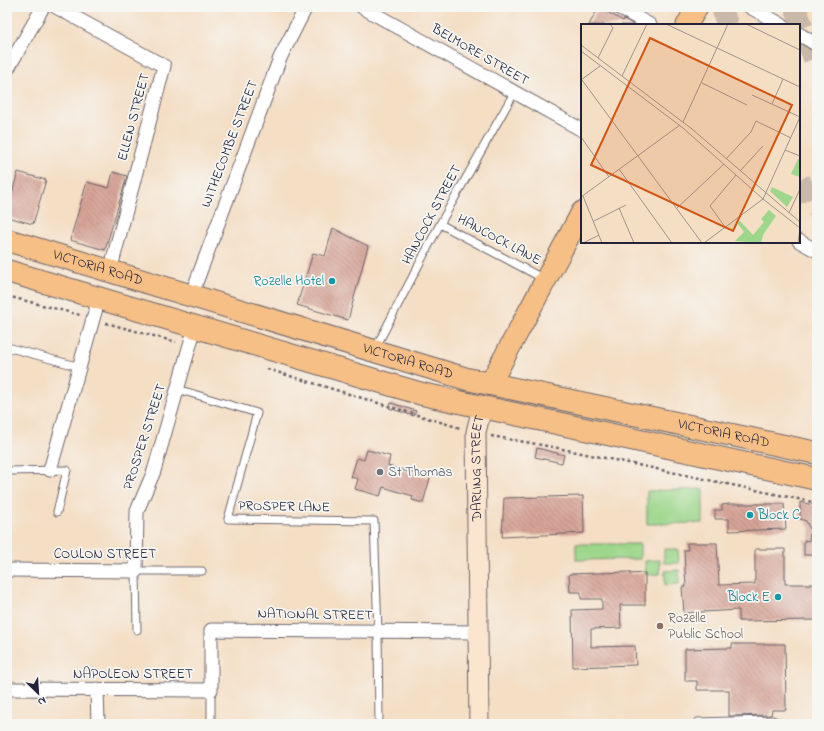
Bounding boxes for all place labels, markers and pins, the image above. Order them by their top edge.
place label: Rozelle Hotel [254,271,324,292]
marker: Rozelle Hotel [327,276,337,286]
place label: St Thomas [388,462,453,483]
marker: St Thomas [375,467,385,477]
place label: Block C [757,505,800,526]
marker: Block C [745,510,755,520]
place label: Block E [726,587,770,608]
marker: Block E [773,592,783,602]
place label: Rozelle Public School [668,608,743,645]
marker: Rozelle Public School [655,621,665,631]

